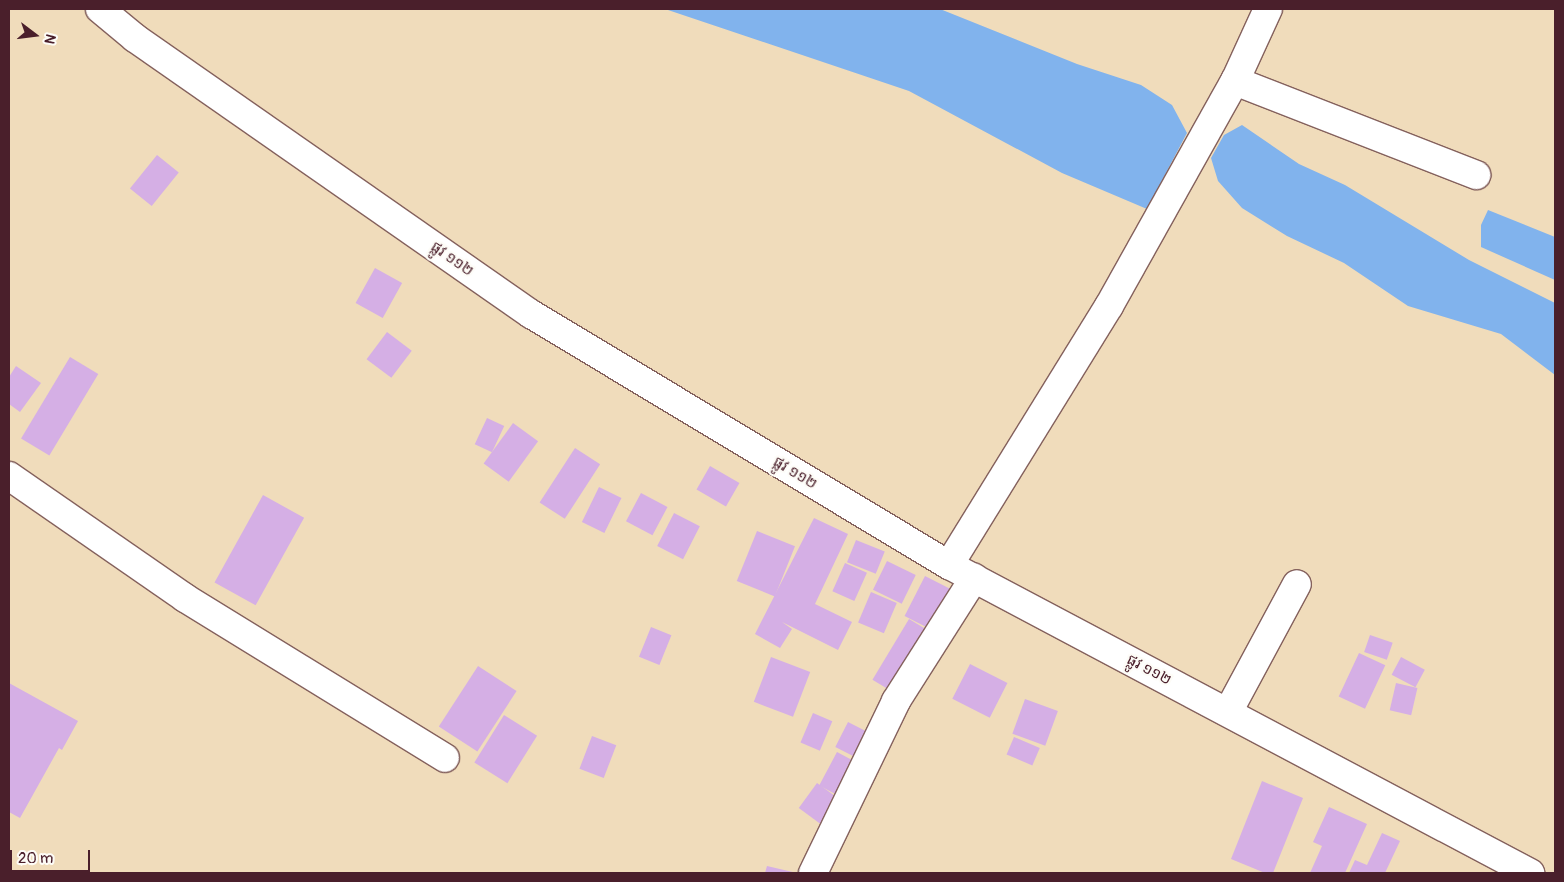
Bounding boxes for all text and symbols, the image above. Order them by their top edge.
north arrow [10,10,60,60]
text: N [41,32,59,46]
street label: ផ្លូវ ១១២ [427,238,477,280]
street label: ផ្លូវ ១១២ [770,453,820,493]
street label: ផ្លូវ ១១២ [1124,651,1174,689]
scale bar [12,840,92,872]
text: 20 m [18,849,53,868]

